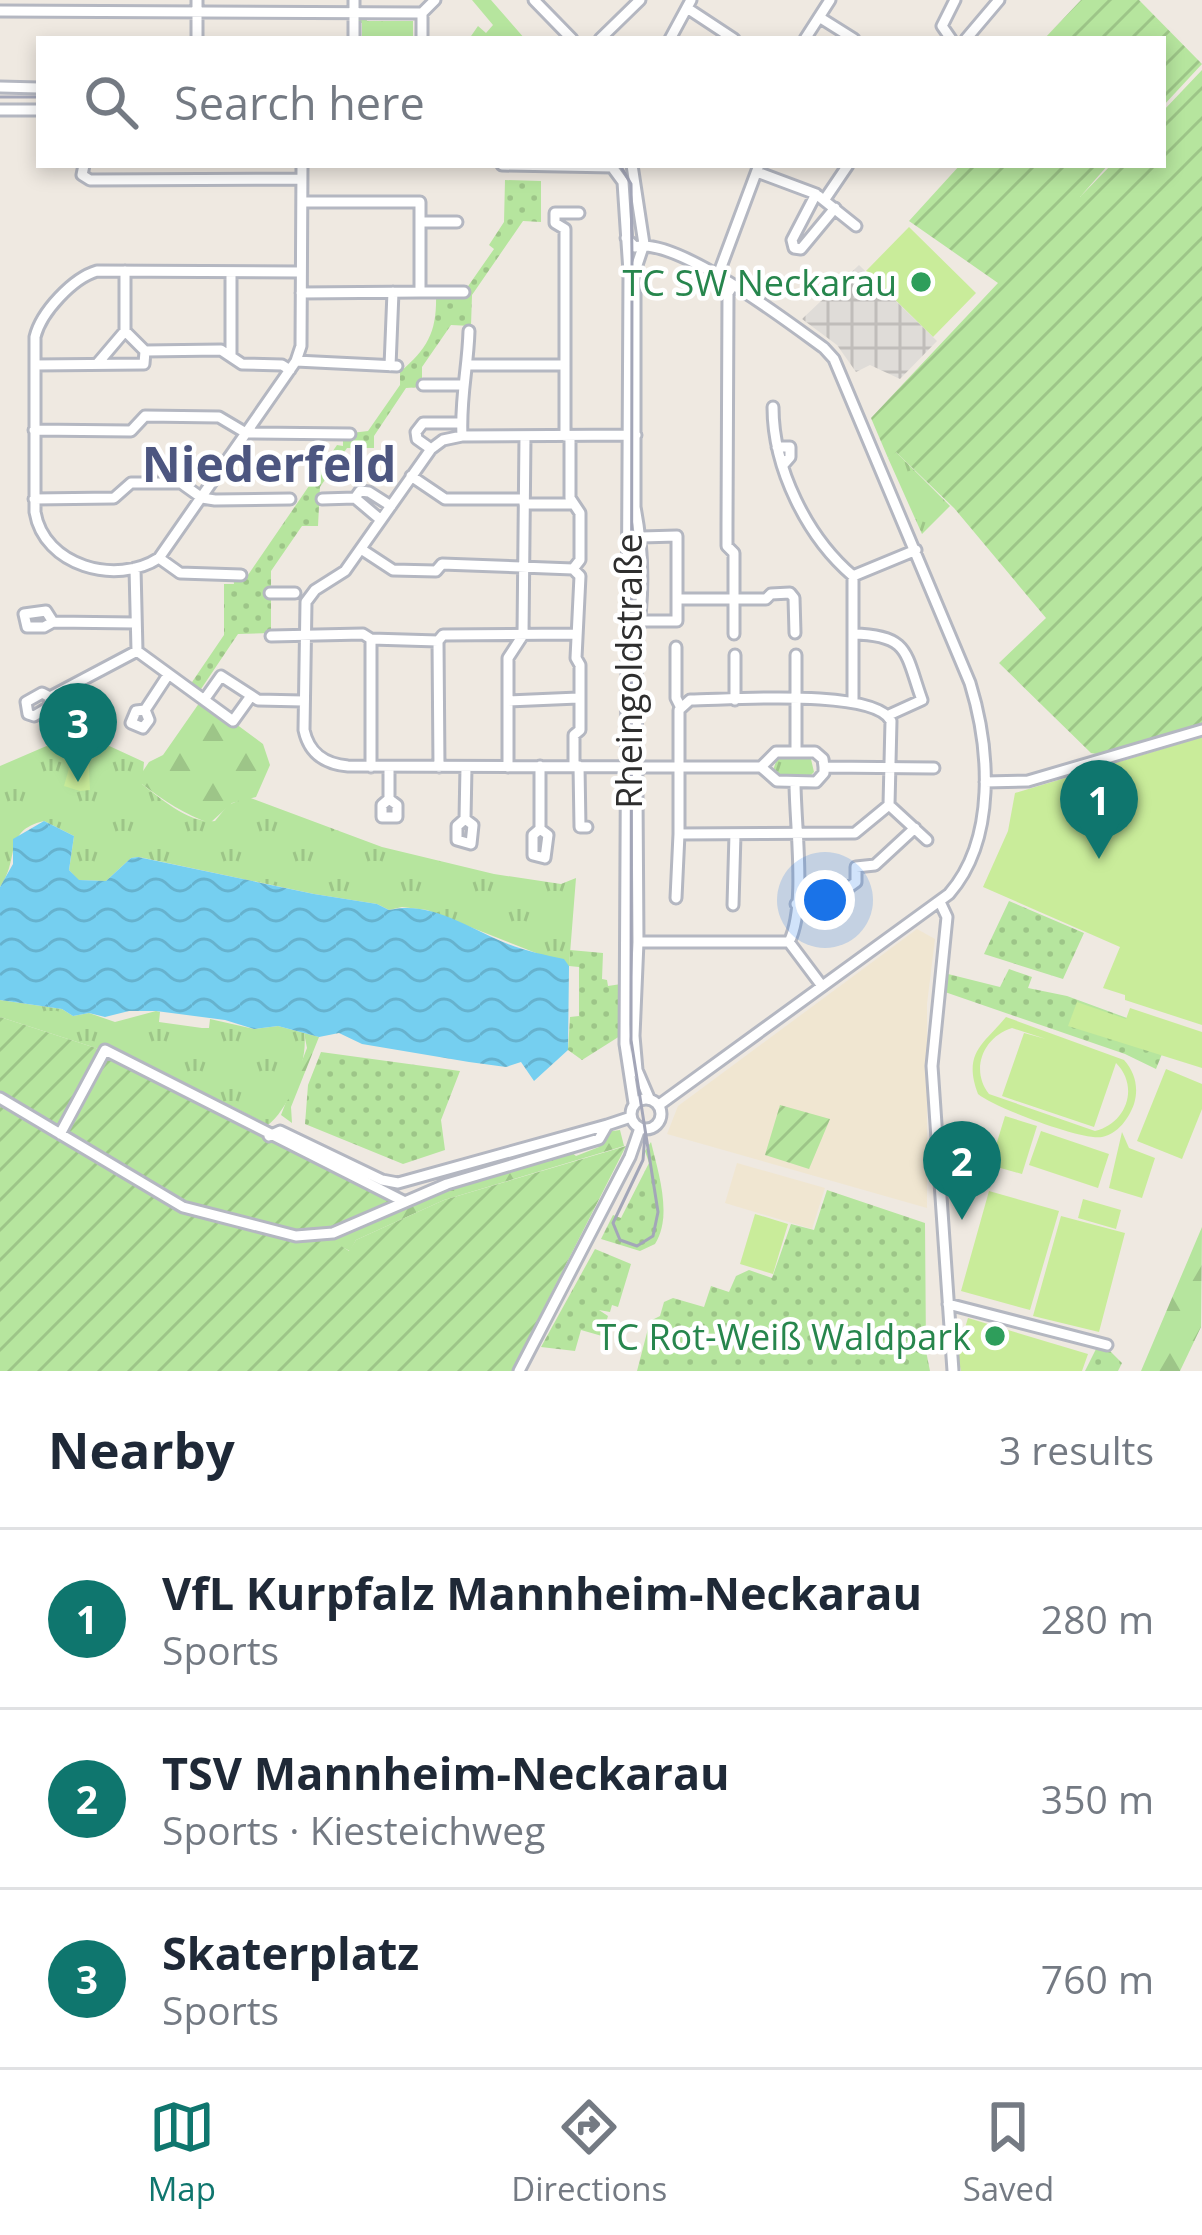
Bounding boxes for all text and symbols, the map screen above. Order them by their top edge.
search box [36,36,1166,168]
icon: search [78,69,144,135]
text: Search here [174,72,425,133]
place label: TC SW Neckarau [623,258,897,307]
marker: TC SW Neckarau [908,269,934,295]
district label: Niederfeld [142,431,396,496]
street label: Rheingoldstraße [604,533,653,809]
pin: 3 [39,683,117,782]
pin: 1 [1060,760,1138,859]
your location [795,870,855,930]
pin: 2 [923,1121,1001,1220]
place label: TC Rot-Weiß Waldpark [597,1312,971,1361]
marker: TC Rot-Weiß Waldpark [982,1323,1008,1349]
text: Nearby [48,1414,235,1484]
text: 3 results [999,1423,1154,1476]
text: VfL Kurpfalz Mannheim-Neckarau [162,1562,922,1623]
text: 1 [76,1592,98,1645]
text: 280 m [1041,1592,1154,1645]
text: Sports [162,1623,279,1676]
text: TSV Mannheim-Neckarau [162,1742,730,1803]
text: 2 [76,1772,98,1825]
text: 350 m [1041,1772,1154,1825]
text: Sports · Kiesteichweg [162,1803,545,1856]
text: Skaterplatz [162,1922,419,1983]
text: 3 [76,1952,98,2005]
text: 760 m [1041,1952,1154,2005]
text: Sports [162,1983,279,2036]
tab: Map [148,2094,216,2211]
tab: Directions [511,2094,667,2211]
tab: Saved [963,2094,1054,2211]

